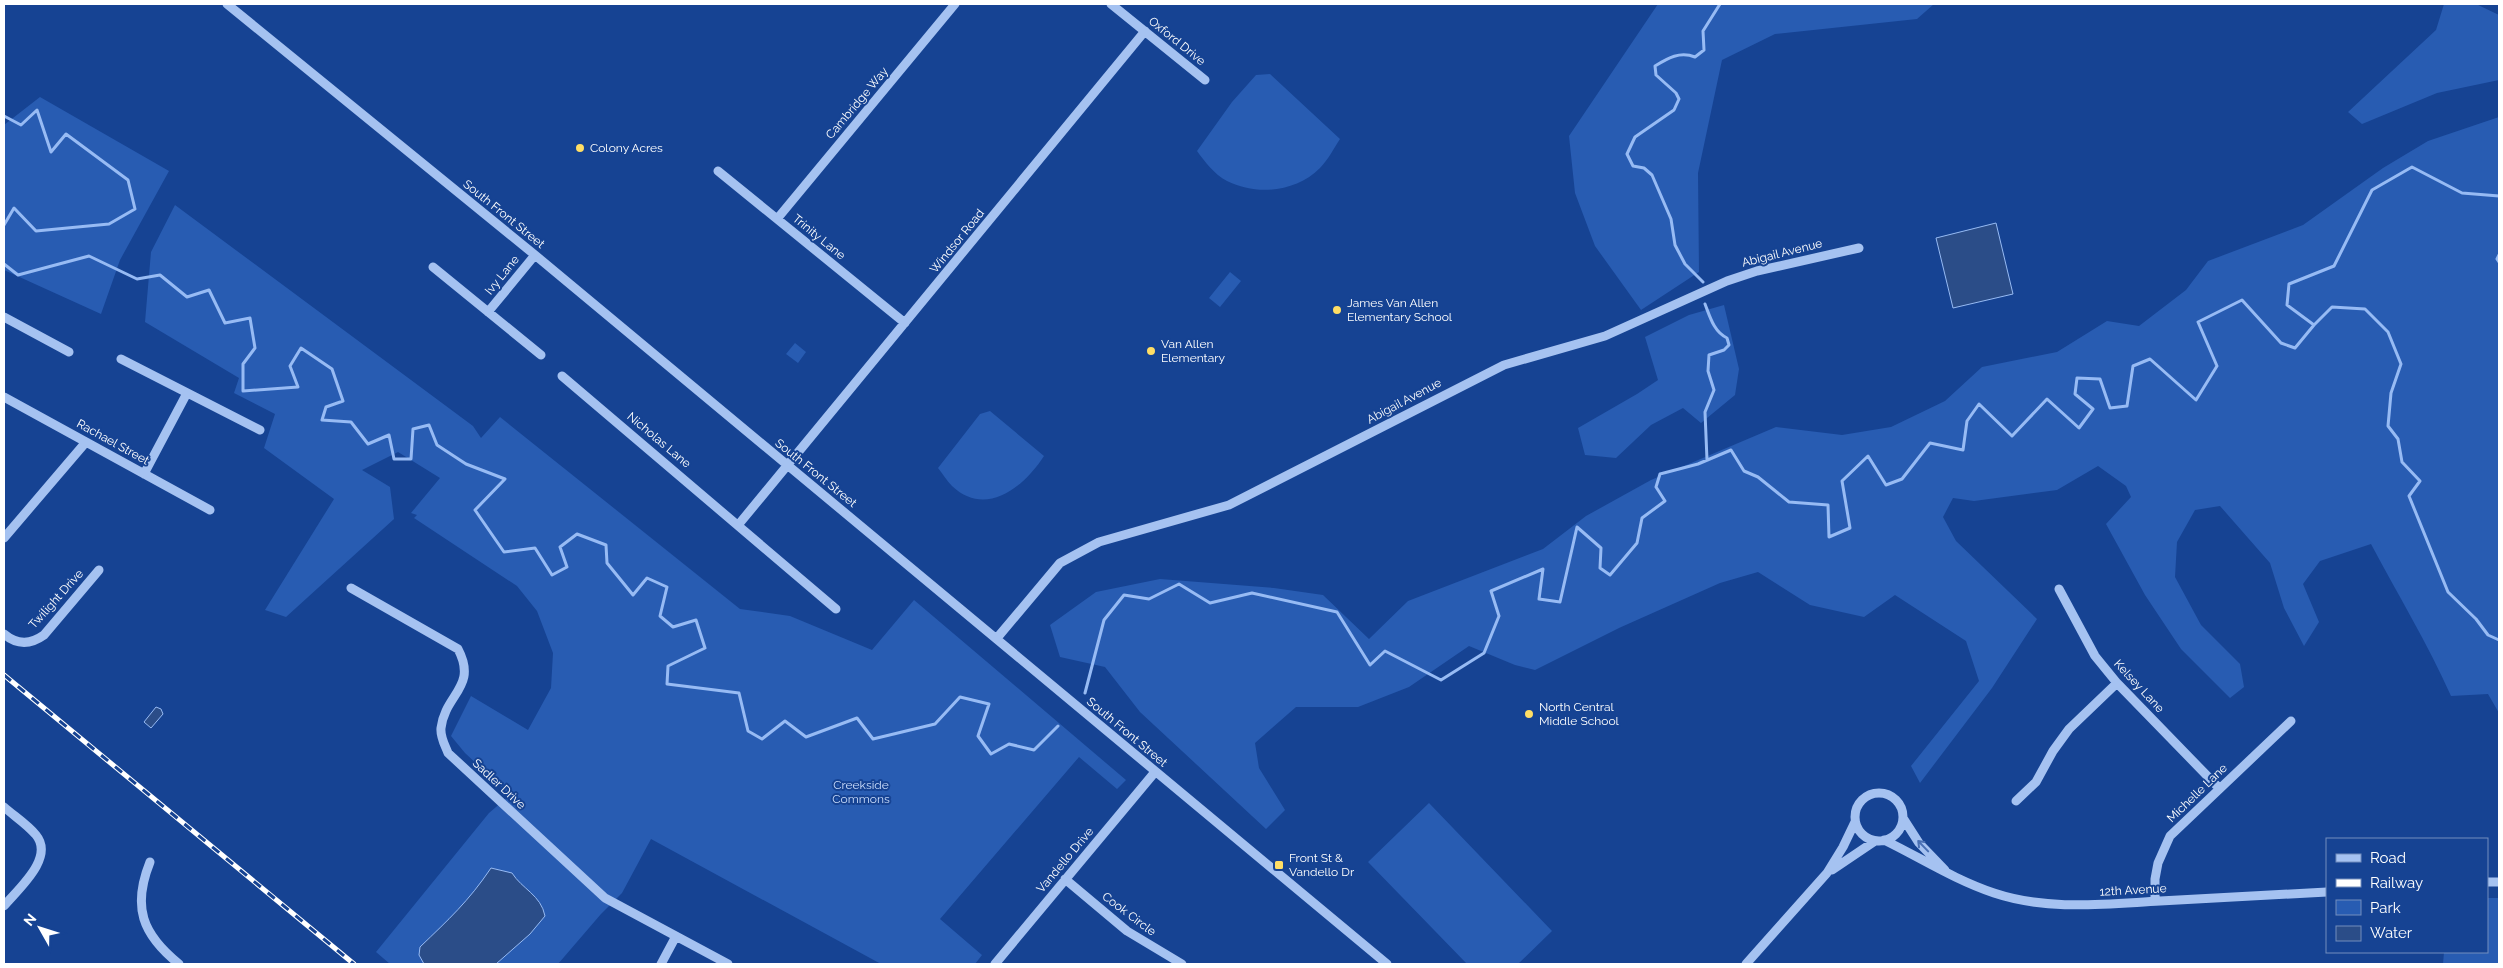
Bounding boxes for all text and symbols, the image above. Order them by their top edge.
street label: Oxford Drive [1146,14,1208,68]
street label: Cambridge Way [823,64,891,142]
place label: Colony Acres [590,141,663,155]
marker: Colony Acres [574,142,586,154]
street label: South Front Street [460,177,548,251]
street label: Windsor Road [927,206,987,276]
street label: Trinity Lane [790,212,848,262]
street label: Abigail Avenue [1740,236,1824,270]
street label: Ivy Lane [482,253,522,297]
place label: James Van Allen Elementary School [1347,296,1453,324]
marker: James Van Allen Elementary School [1331,304,1343,316]
place label: Van Allen Elementary [1161,337,1225,365]
marker: Van Allen Elementary [1145,345,1157,357]
street label: Abigail Avenue [1364,375,1444,427]
street label: Nicholas Lane [624,409,694,471]
street label: Rachael Street [74,416,152,468]
street label: South Front Street [772,436,860,510]
street label: Twilight Drive [26,567,86,631]
street label: Kelsey Lane [2111,657,2167,715]
street label: South Front Street [1084,694,1170,770]
place label: North Central Middle School [1539,700,1620,728]
marker: North Central Middle School [1523,708,1535,720]
street label: Sadler Drive [470,756,528,812]
street label: Michelle Lane [2164,761,2230,825]
park label: Creekside Commons [832,778,890,806]
street label: Vandello Drive [1034,824,1096,896]
legend [2326,838,2488,953]
one-way arrow [1917,840,1929,852]
text: Road [2370,849,2406,867]
place label: Front St & Vandello Dr [1289,851,1355,879]
marker: Front St & Vandello Dr [1273,859,1285,871]
text: Railway [2370,874,2423,892]
street label: 12th Avenue [2099,881,2167,899]
street label: Cook Circle [1099,889,1159,939]
text: Park [2370,899,2401,917]
north arrow [15,903,65,953]
text: N [20,911,39,929]
text: Water [2370,924,2413,942]

